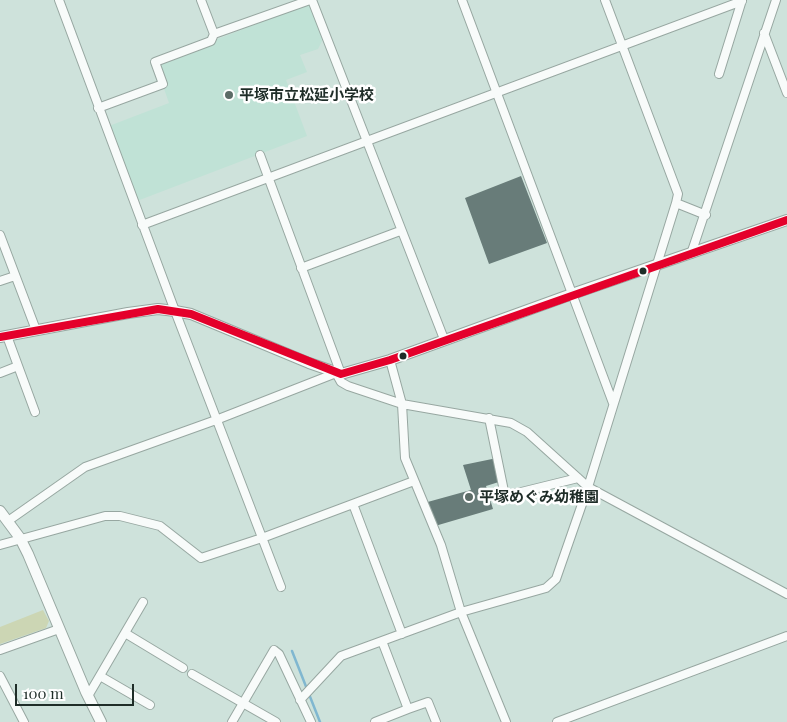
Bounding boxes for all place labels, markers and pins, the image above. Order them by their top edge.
place label: 平塚市立松延小学校 [239,86,374,104]
marker: 平塚市立松延小学校 [223,89,235,101]
unlabelled marker [638,266,648,276]
unlabelled marker [398,351,408,361]
place label: 平塚めぐみ幼稚園 [479,488,599,506]
marker: 平塚めぐみ幼稚園 [463,491,475,503]

